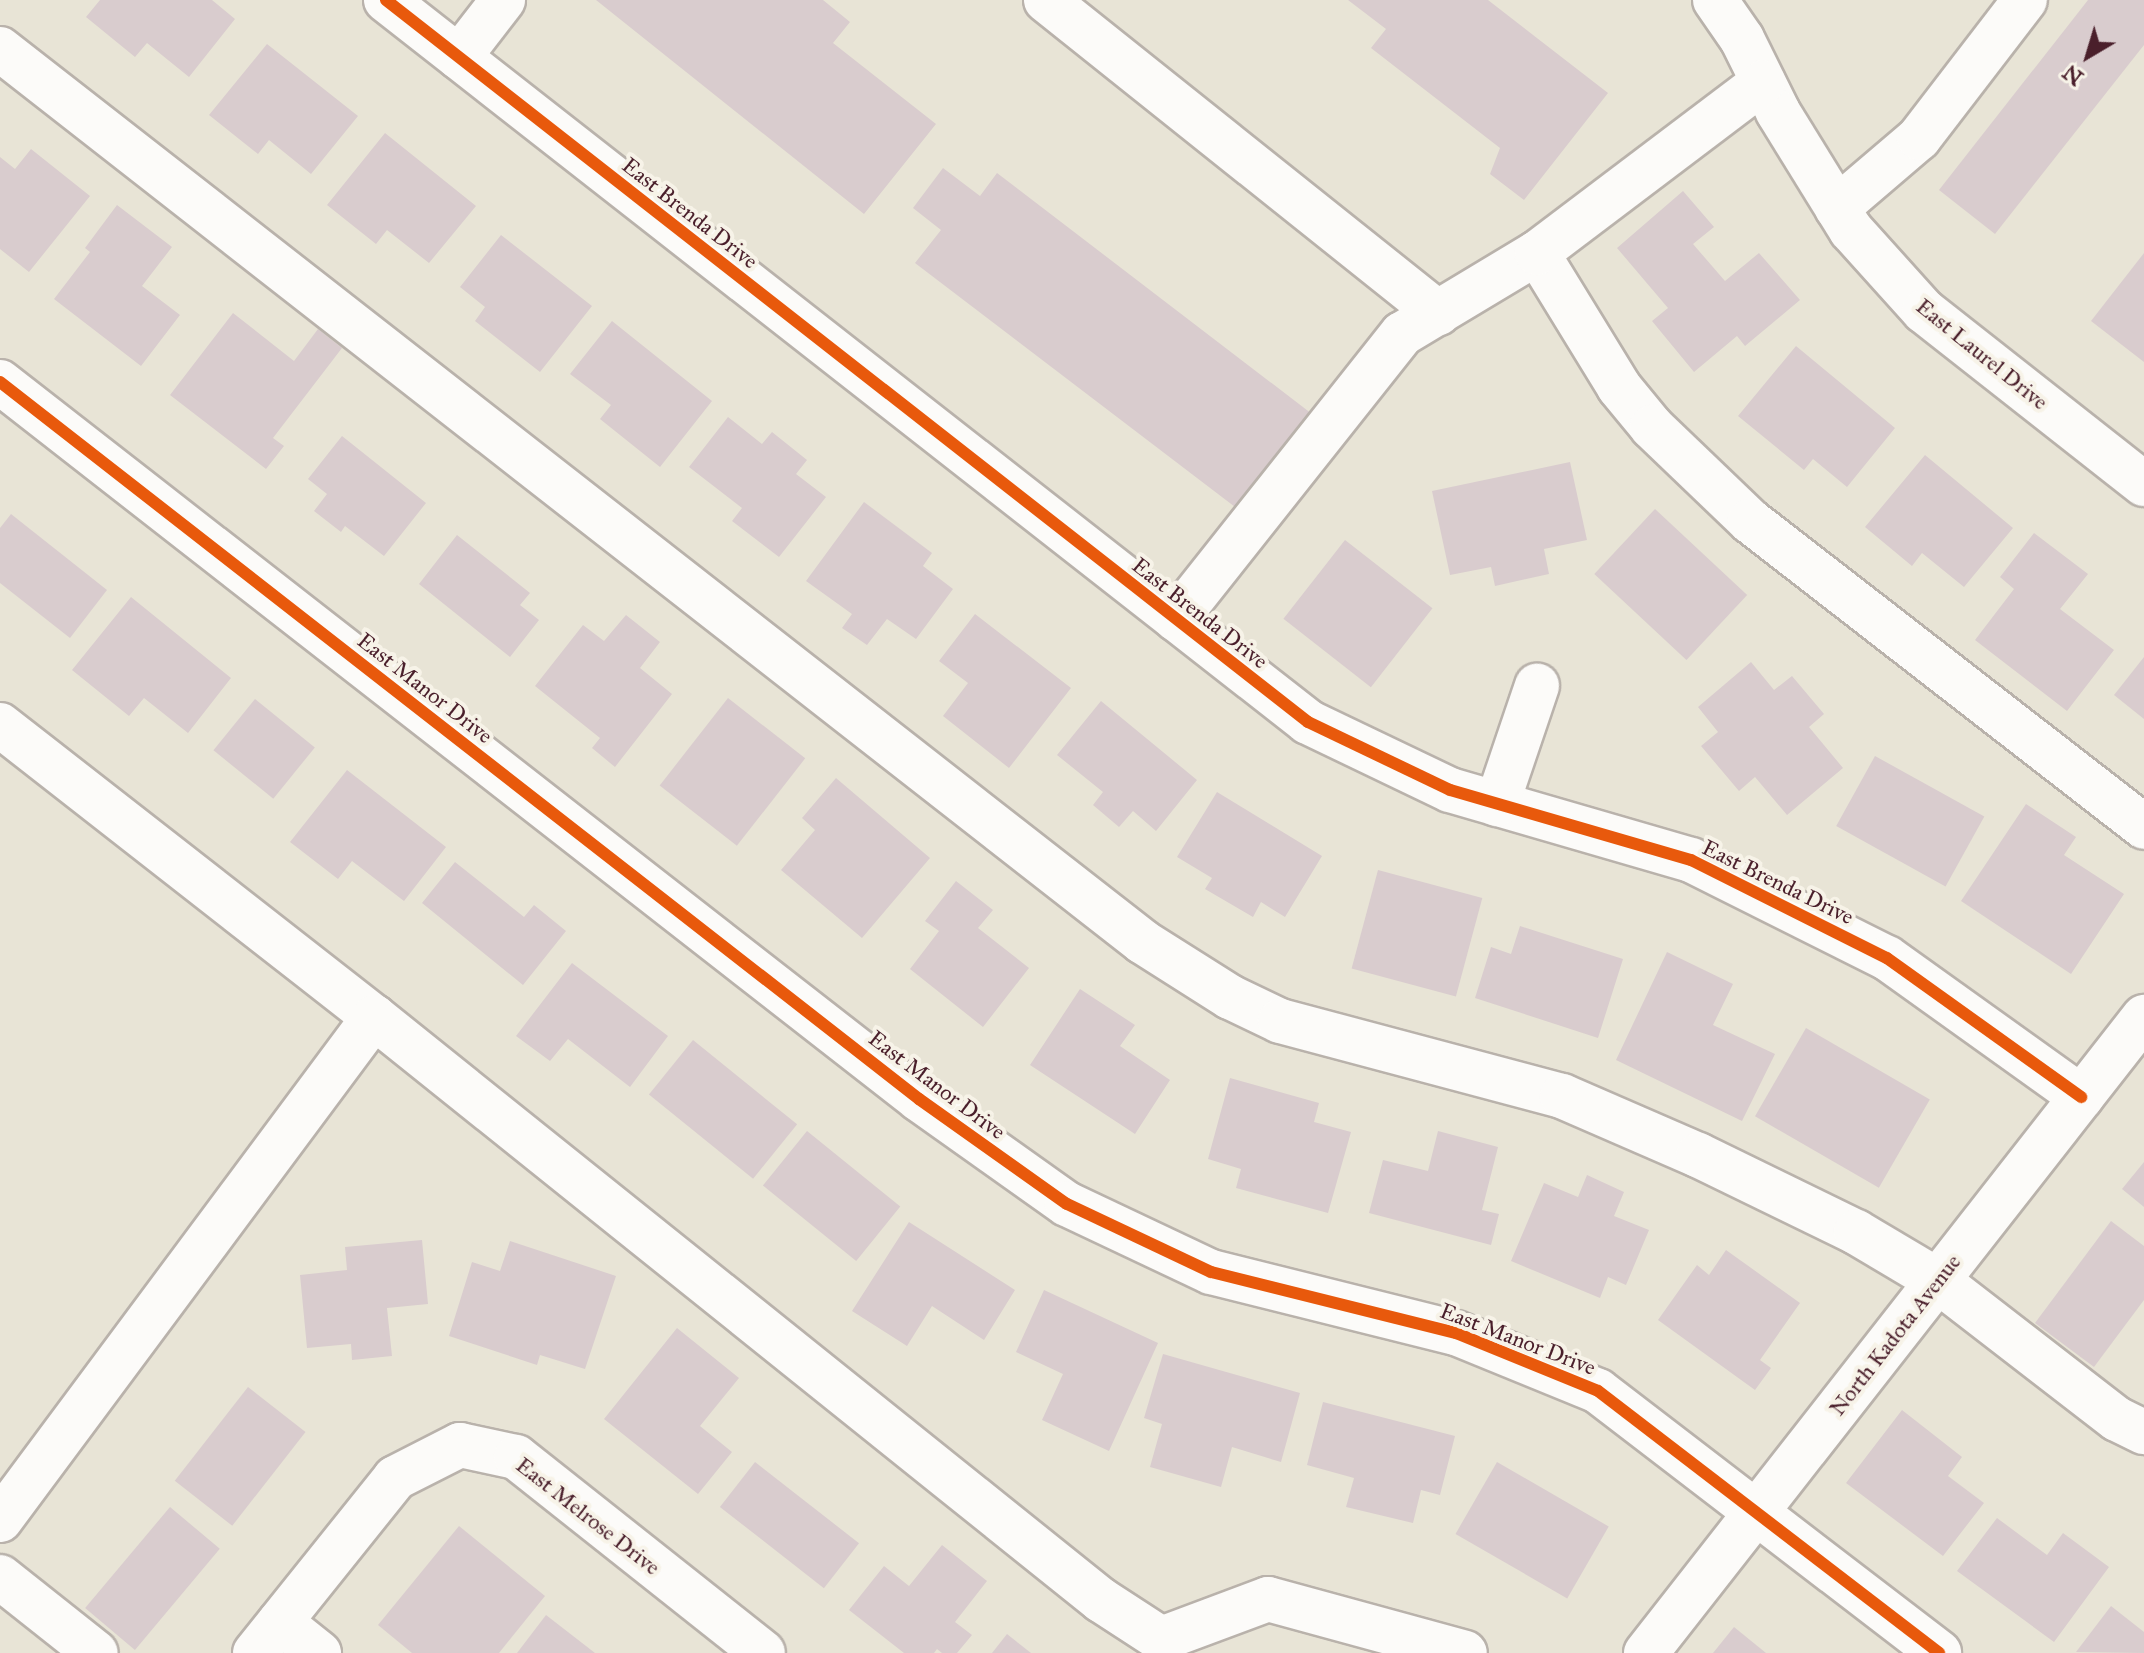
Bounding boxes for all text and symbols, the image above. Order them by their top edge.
north arrow [2048,16,2128,96]
text: N [2057,59,2089,92]
street label: East Brenda Drive [617,152,763,274]
street label: East Laurel Drive [1911,293,2053,415]
street label: East Brenda Drive [1127,552,1273,674]
street label: East Manor Drive [352,627,498,749]
street label: East Brenda Drive [1698,834,1858,930]
street label: East Manor Drive [863,1025,1011,1145]
street label: North Kadota Avenue [1824,1249,1966,1421]
street label: East Manor Drive [1436,1297,1600,1381]
street label: East Melrose Drive [511,1452,665,1580]

